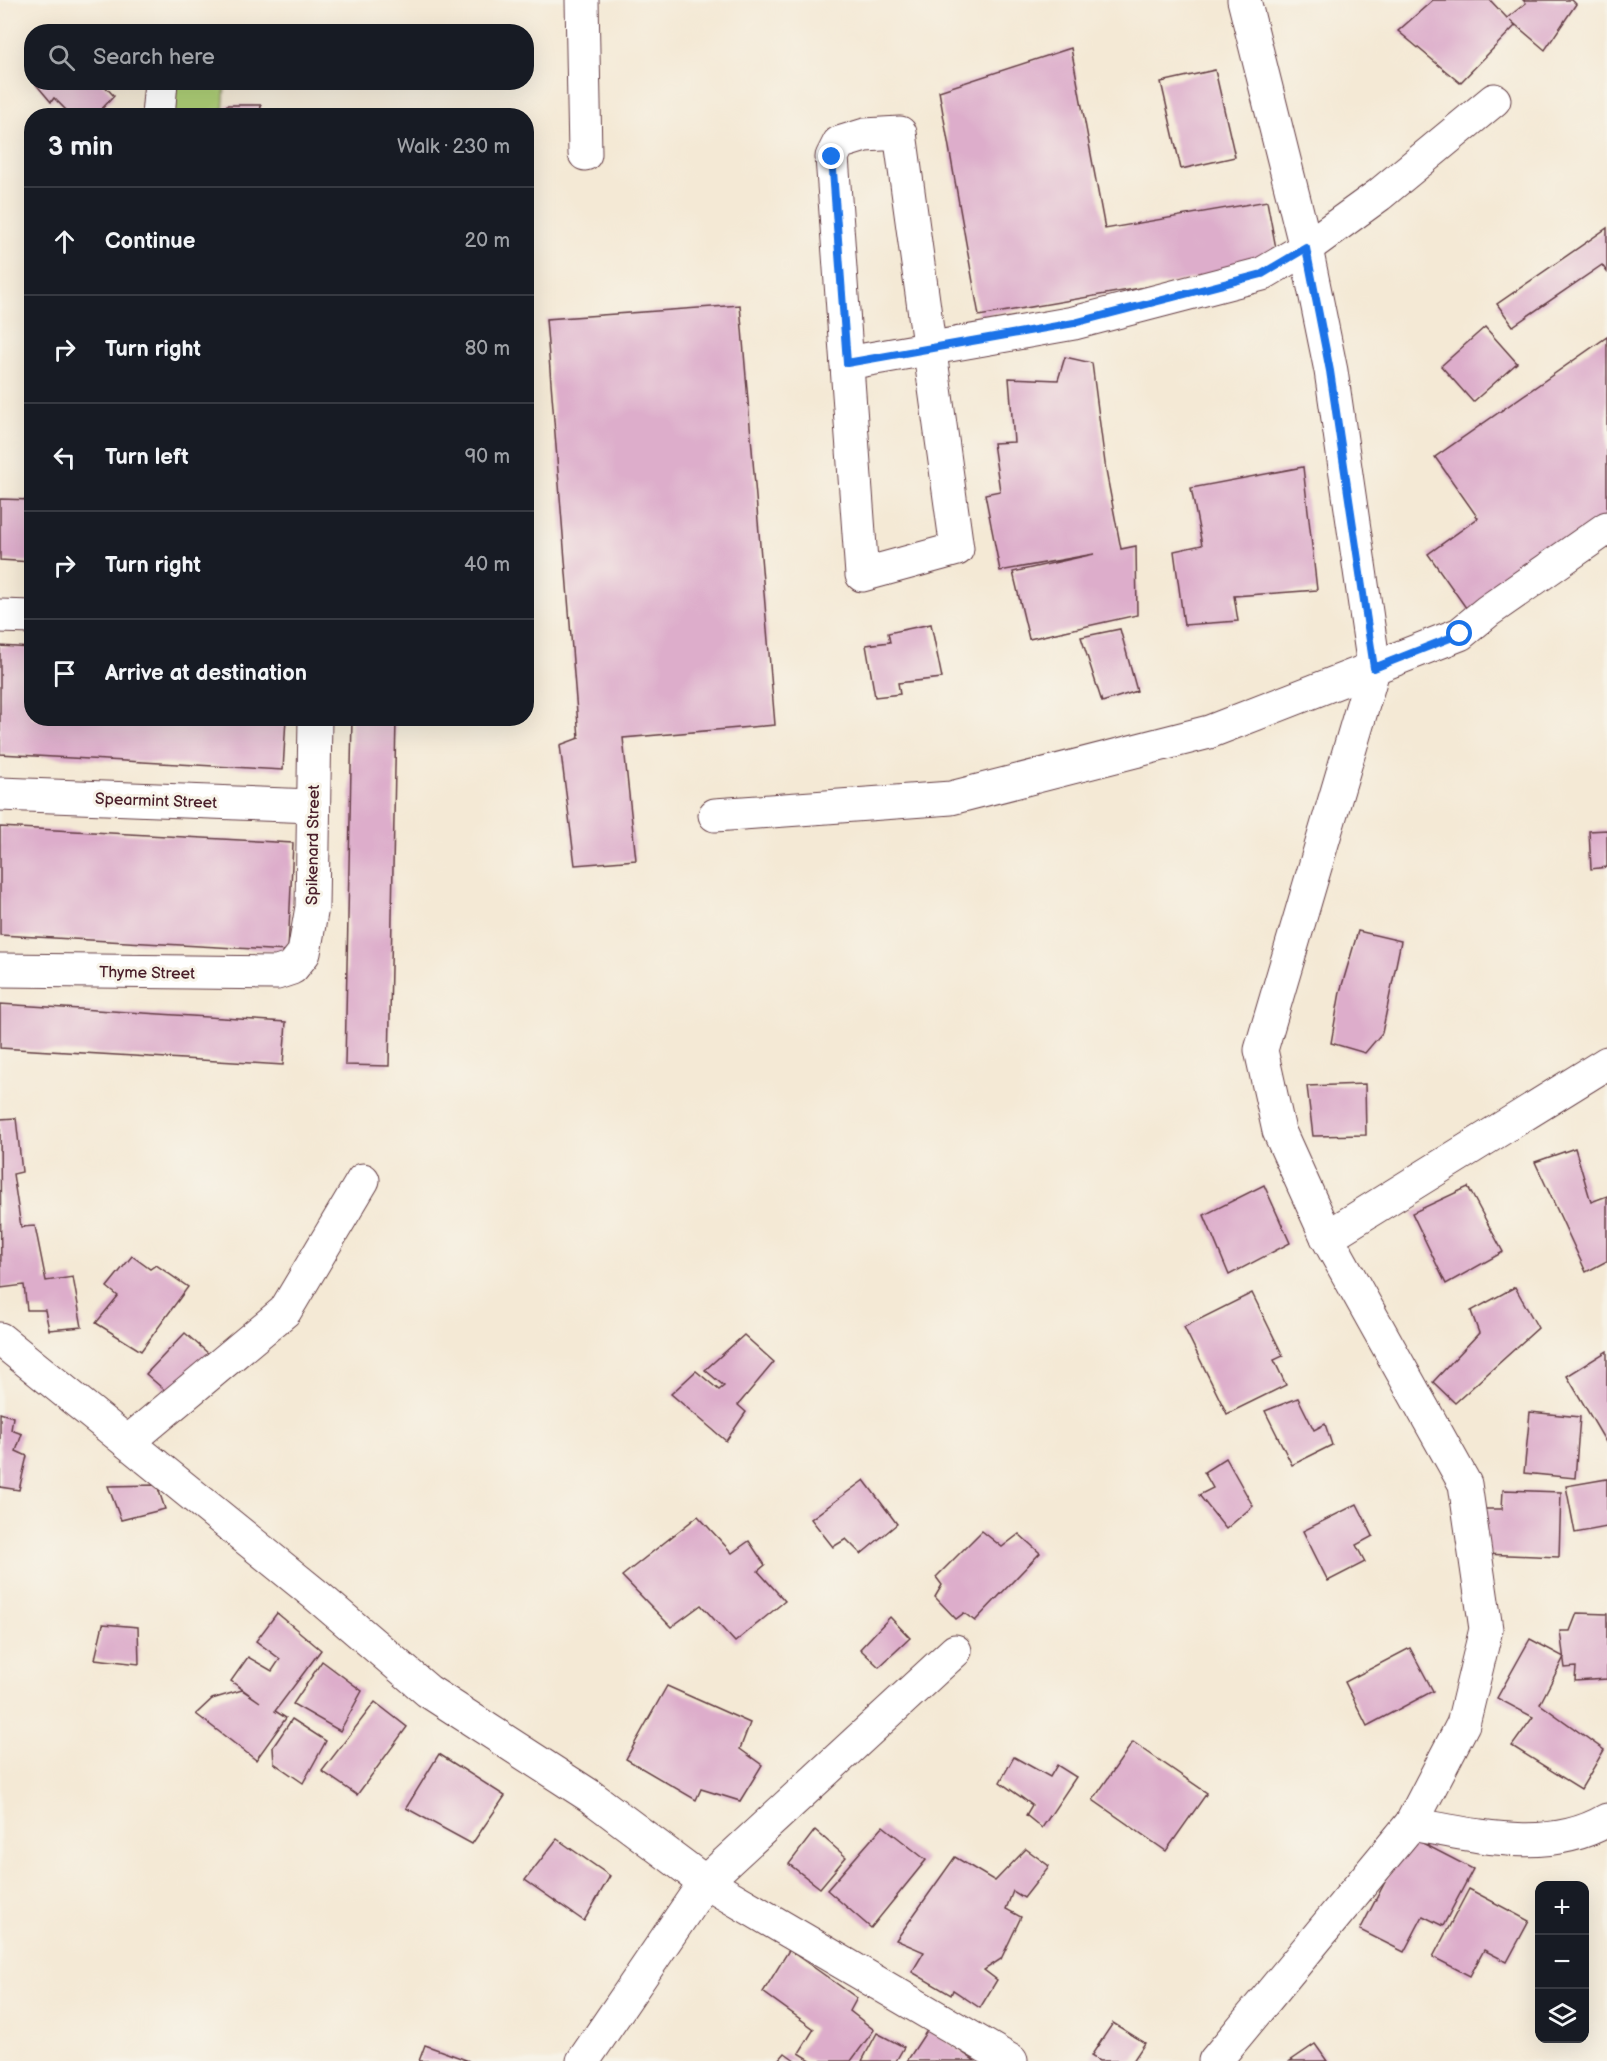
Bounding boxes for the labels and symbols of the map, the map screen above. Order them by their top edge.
route end [818,143,844,169]
route start [1446,620,1472,646]
street label: Spikenard Street [303,785,324,905]
street label: Spearmint Street [95,790,217,813]
street label: Thyme Street [99,963,195,984]

